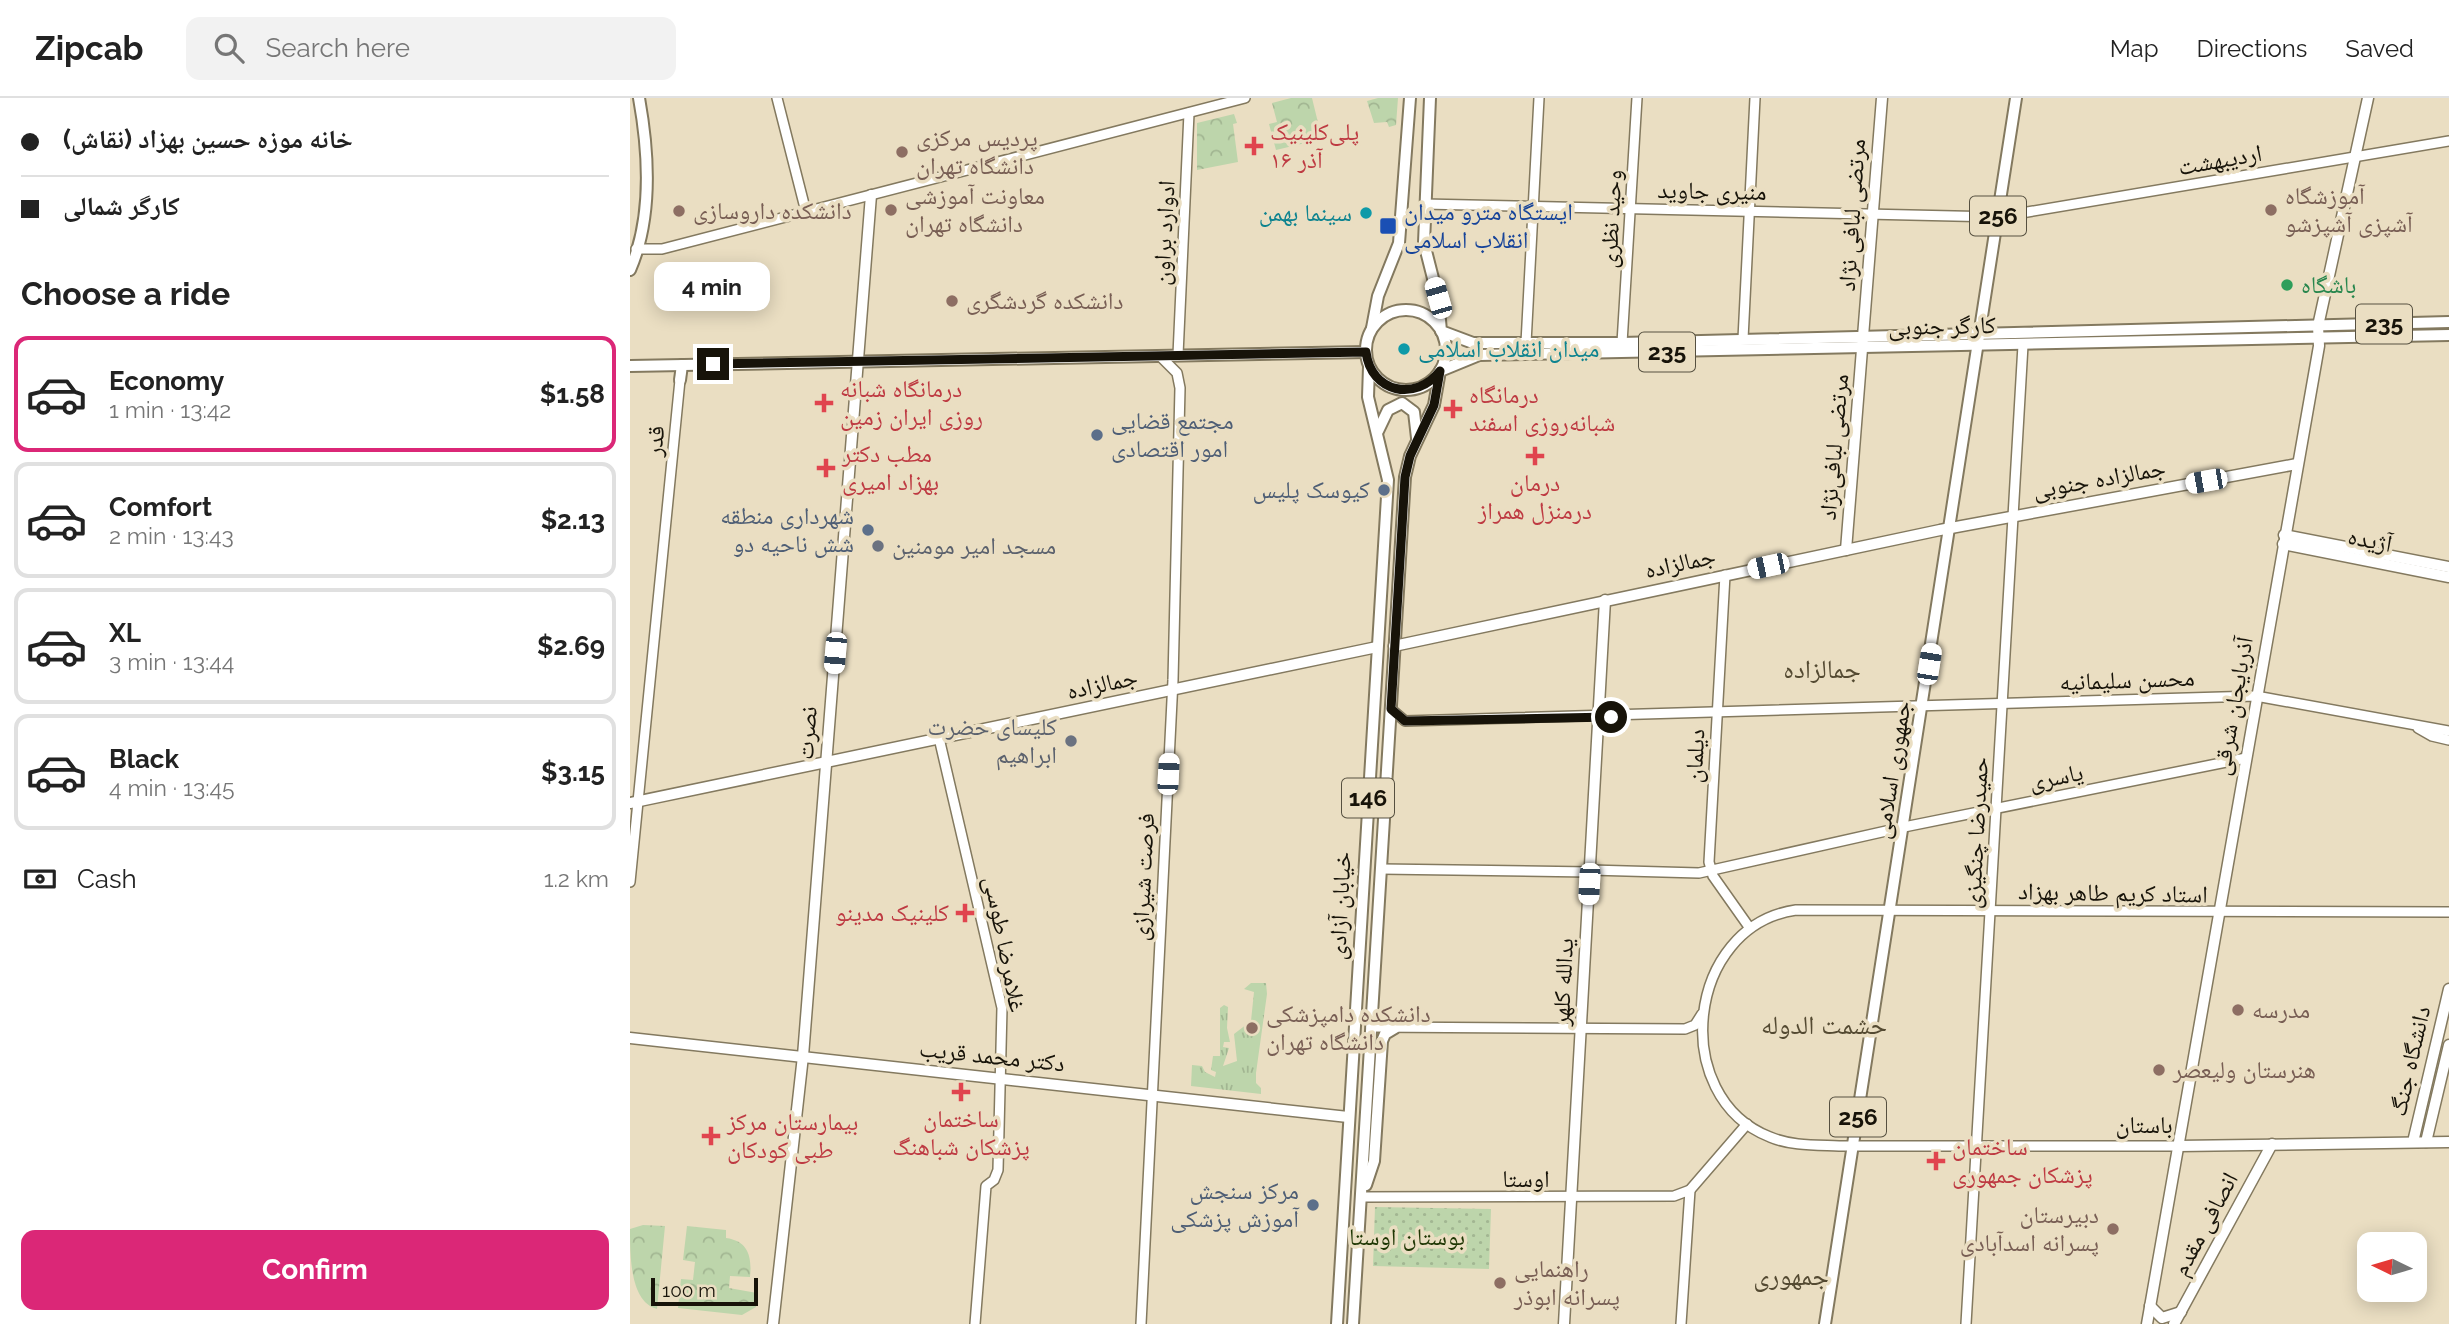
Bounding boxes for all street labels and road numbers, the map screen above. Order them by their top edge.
street label: مرتضی لبافی نژاد [1832,138,1871,292]
street label: اردیبهشت [2176,138,2264,181]
street label: وحید نظری [1593,169,1628,269]
street label: منیری جاوید [1657,175,1767,206]
street label: ادوارد براون [1146,180,1181,286]
road number: 256 [1970,197,2026,236]
road number: 235 [2356,304,2412,344]
street label: کارگر جنوبی [1888,310,1996,341]
road number: 235 [1639,332,1695,372]
street label: مرتضی لبافی‌نژاد [1813,373,1854,521]
street label: قدر [638,424,671,459]
street label: جمالزاده جنوبی [2030,453,2168,504]
street label: آژیده [2346,521,2396,558]
street label: جمالزاده [1642,541,1718,584]
street label: آذربایجان شرقی [2206,634,2259,777]
street label: جمالزاده [1064,662,1140,705]
street label: محسن سلیمانیه [2059,663,2195,696]
street label: جمهوری اسلامی [1866,699,1917,841]
street label: نصرت [790,705,823,761]
street label: دیلمان [1679,728,1710,784]
street label: حمیدرضا چنگیزی [1957,756,1994,910]
street label: یاسری [2026,757,2085,796]
road number: 146 [1342,778,1394,818]
street label: فرصت شیرازی [1125,812,1160,942]
street label: خیابان آزادی [1322,851,1357,961]
street label: غلامرضا طوسی [978,873,1033,1014]
street label: استاد کریم طاهر بهزاد [2018,876,2208,911]
street label: یدالله کلهر [1546,937,1579,1028]
street label: دانشگاه جنگ [2383,1003,2436,1119]
street label: دکتر محمد قریب [918,1033,1066,1078]
road number: 256 [1830,1098,1886,1136]
street label: باستان [2115,1110,2173,1139]
street label: اوستا [1502,1164,1550,1193]
street label: انصافی مقدم [2165,1167,2246,1281]

